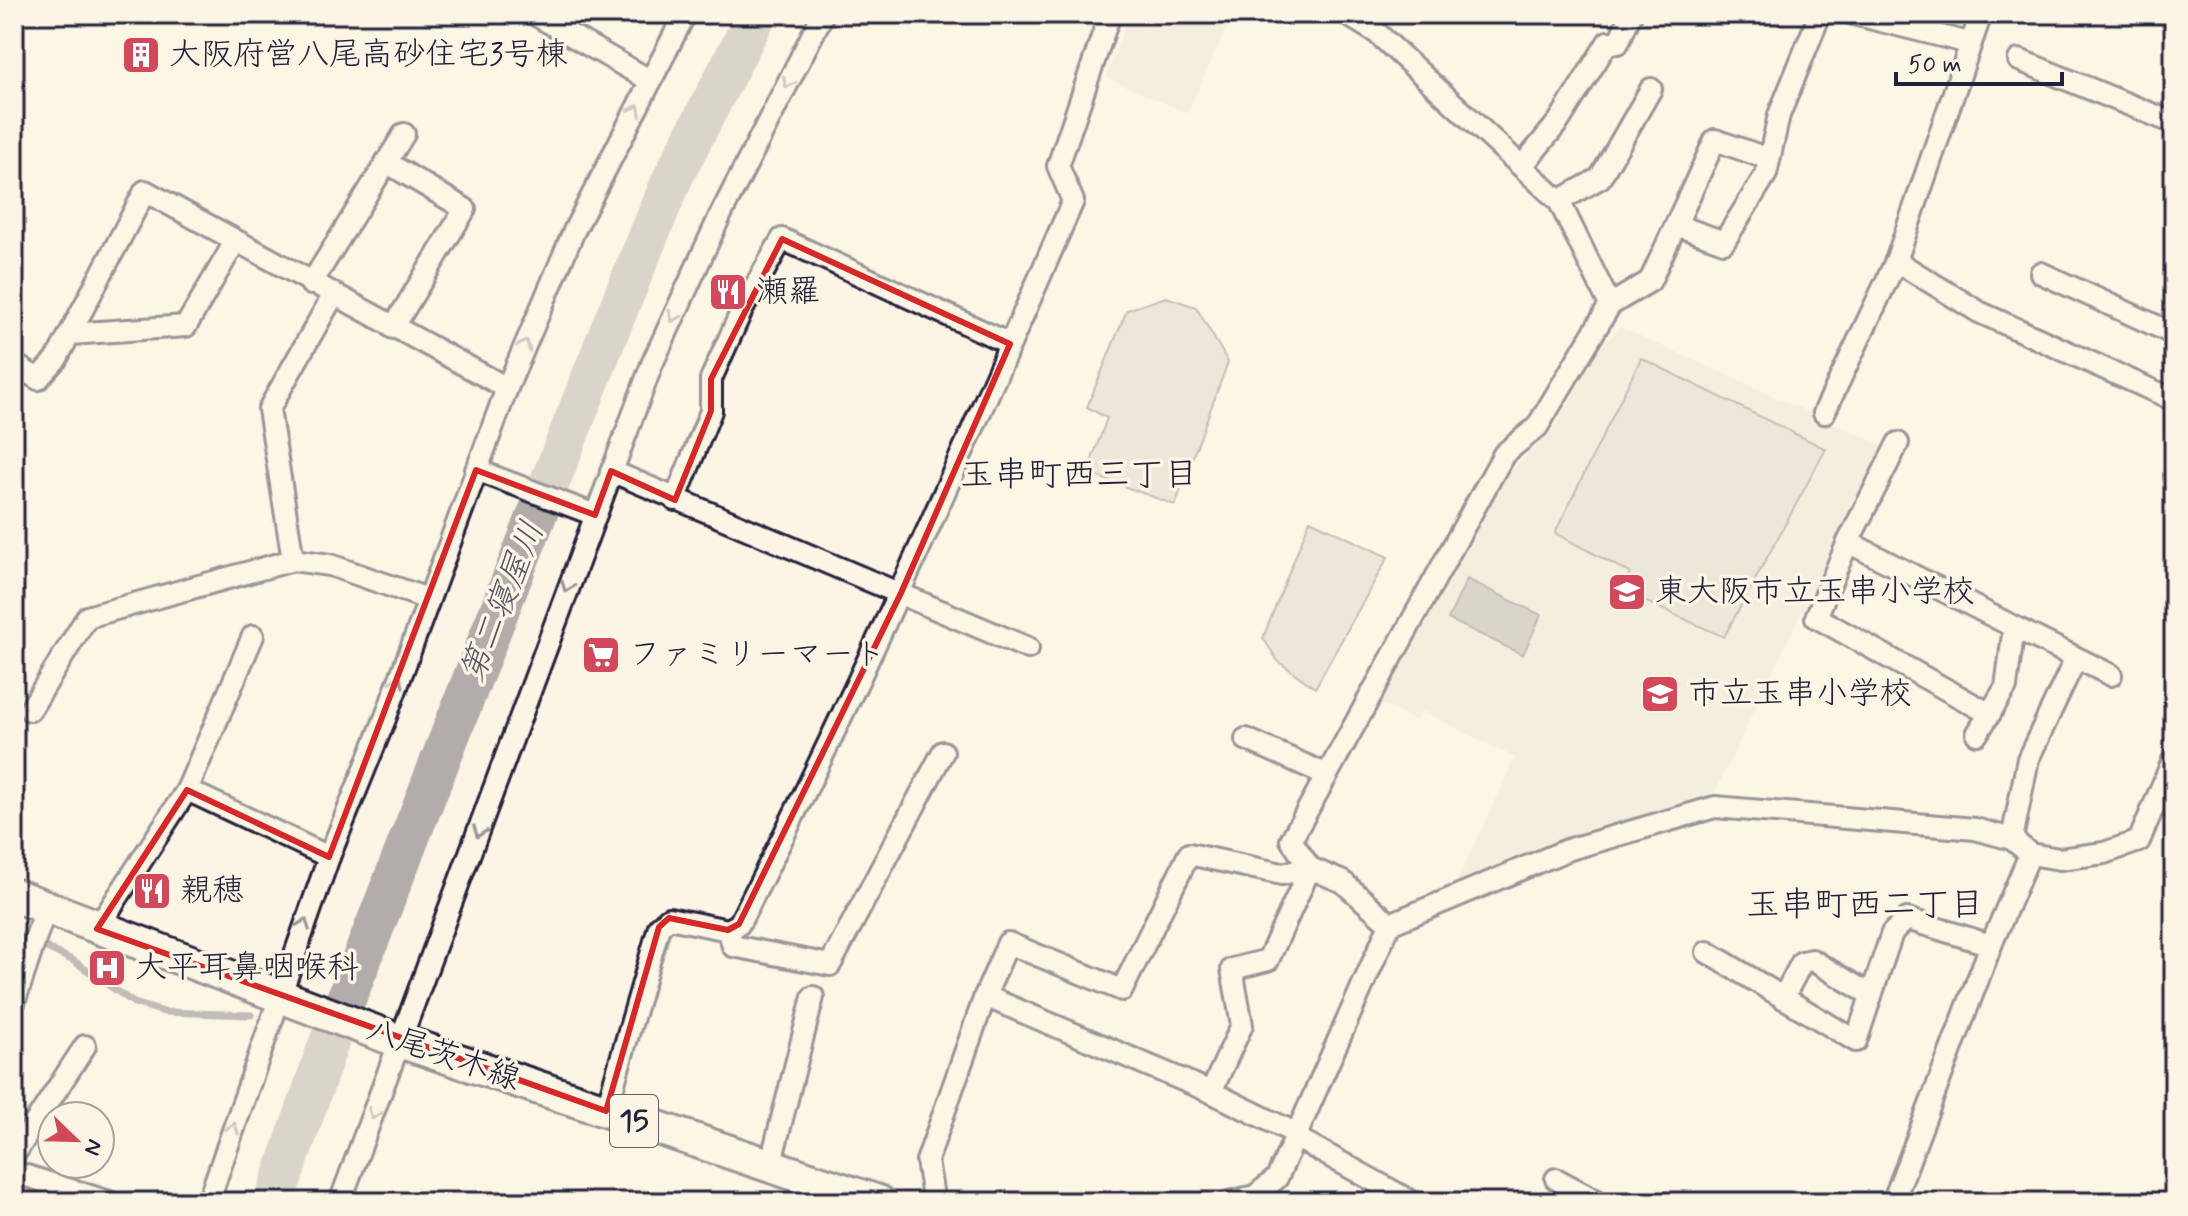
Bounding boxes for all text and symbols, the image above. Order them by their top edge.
building icon: 大阪府営八尾高砂住宅3号棟 [120,34,162,76]
place label: 大阪府営八尾高砂住宅3号棟 [169,34,567,76]
scale bar [1896,36,2062,86]
text: 50 m [1908,50,1962,81]
one-way arrow [782,75,798,90]
one-way arrow [626,104,641,119]
restaurant icon: 瀬羅 [707,271,749,313]
place label: 瀬羅 [756,271,820,313]
one-way arrow [667,309,683,323]
one-way arrow [516,339,532,353]
district label: 玉串町西三丁目 [960,453,1198,498]
water label: 第二寝屋川 [450,515,556,689]
school or university icon: 東大阪市立玉串小学校 [1606,571,1648,613]
place label: 東大阪市立玉串小学校 [1655,571,1975,613]
one-way arrow [560,580,577,594]
supermarket icon: ファミリーマート [580,634,622,676]
place label: ファミリーマート [629,634,886,676]
school or university icon: 市立玉串小学校 [1639,673,1681,715]
place label: 市立玉串小学校 [1688,673,1912,715]
one-way arrow [388,675,405,689]
one-way arrow [473,824,489,838]
restaurant icon: 親穂 [131,870,173,912]
place label: 親穂 [180,870,244,912]
district label: 玉串町西二丁目 [1746,883,1984,928]
one-way arrow [295,918,311,932]
hospital icon: 大平耳鼻咽喉科 [86,947,128,989]
place label: 大平耳鼻咽喉科 [135,947,359,989]
street label: 八尾茨木線 [361,1009,525,1101]
road number: 15 [610,1095,658,1147]
north arrow [36,1100,116,1180]
one-way arrow [367,1106,384,1120]
one-way arrow [223,1122,239,1136]
text: N [77,1135,108,1159]

